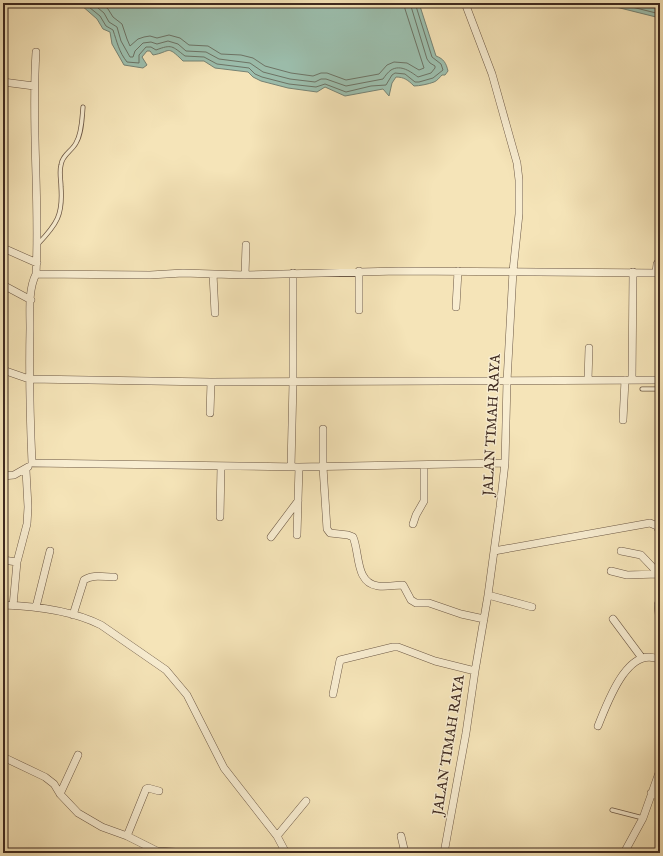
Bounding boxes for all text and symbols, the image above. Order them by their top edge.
street label: JALAN TIMAH RAYA [479,353,505,498]
street label: JALAN TIMAH RAYA [429,673,469,818]

